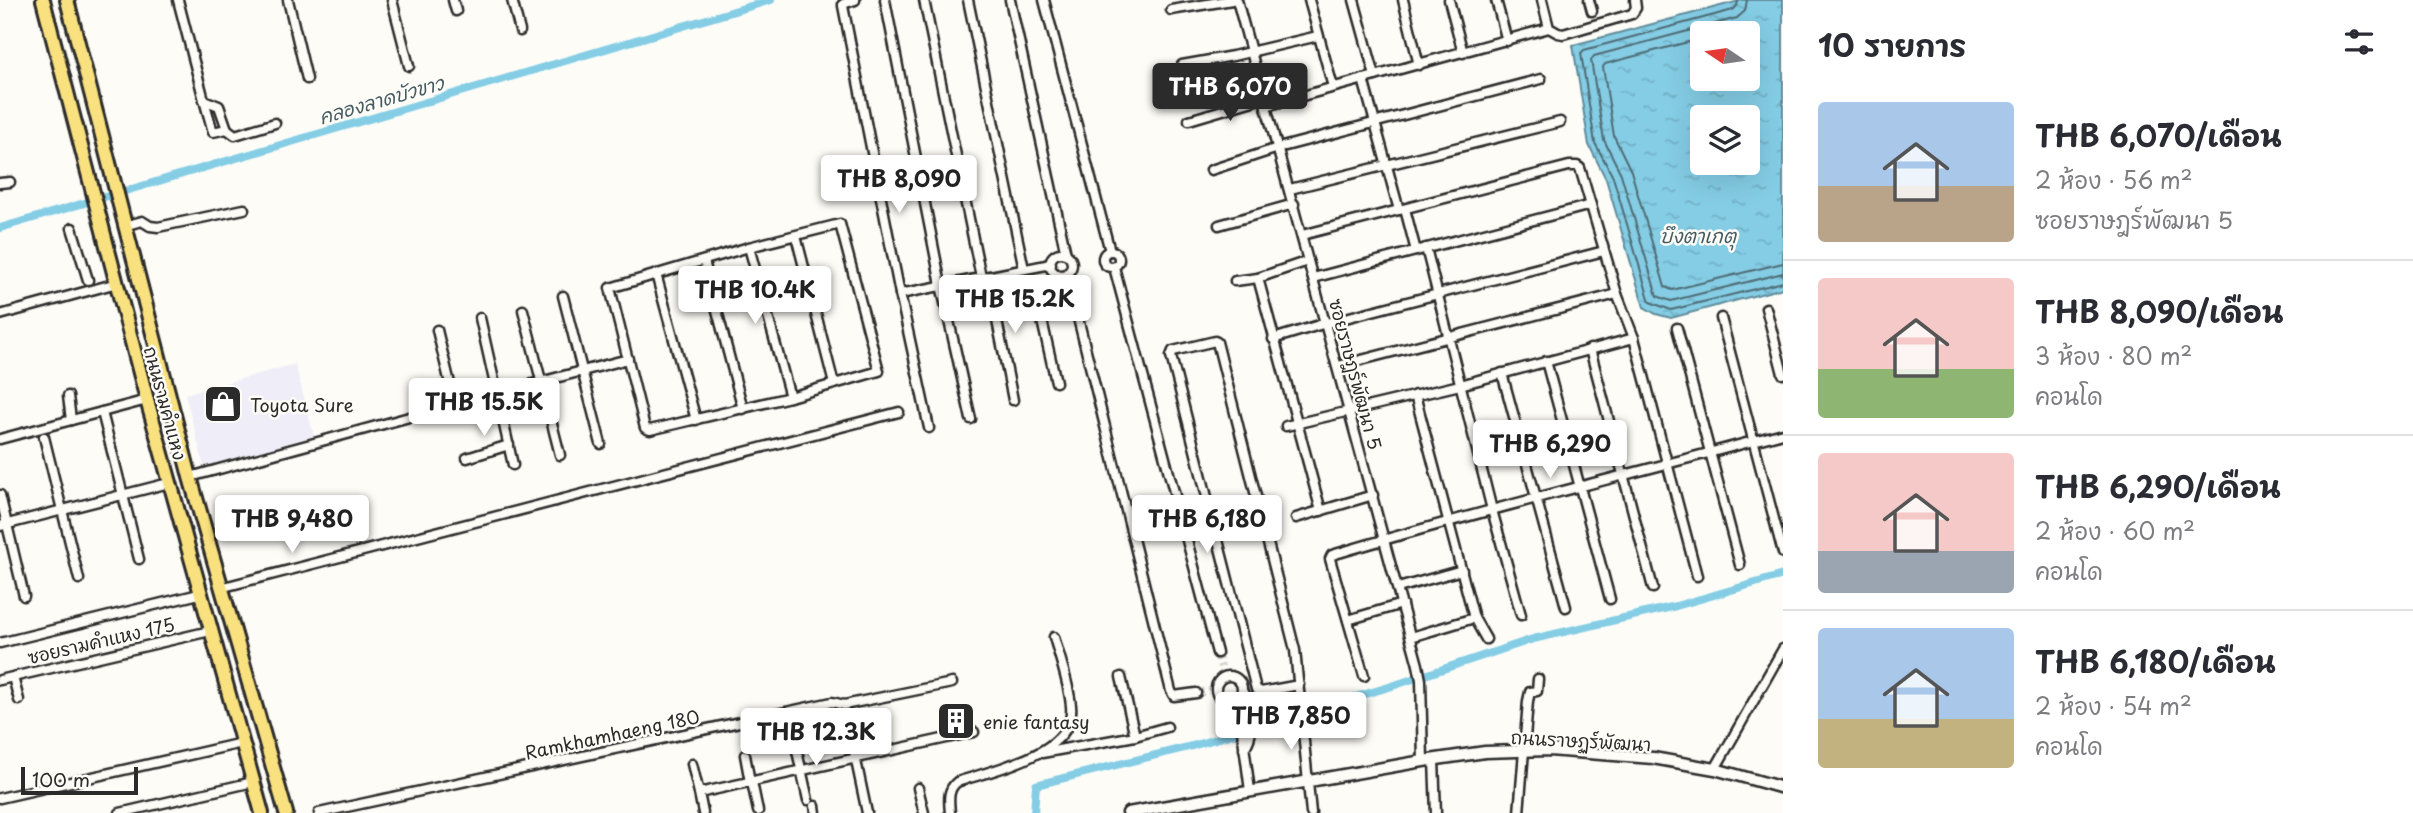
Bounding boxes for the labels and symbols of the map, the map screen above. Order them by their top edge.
north arrow [1690,21,1760,91]
pin: THB 6,070 [1150,64,1310,123]
water label: คลองลาดบัวขาว [315,67,448,130]
pin: THB 8,090 [819,156,979,215]
water label: บึงตาเกตุ [1660,221,1738,251]
pin: THB 10.4K [675,266,835,326]
pin: THB 15.2K [935,276,1095,335]
street label: ซอยราษฎร์พัฒนา 5 [1323,296,1389,452]
street label: ถนนรามคำแหง [138,343,194,463]
pin: THB 15.5K [404,378,564,438]
shop icon: Toyota Sure [202,383,244,425]
place label: Toyota Sure [250,391,354,418]
pin: THB 6,290 [1470,420,1630,480]
pin: THB 9,480 [212,496,372,555]
pin: THB 6,180 [1127,496,1287,555]
street label: ซอยรามคำแหง 175 [25,610,177,670]
pin: THB 7,850 [1211,692,1371,752]
building icon: enie fantasy [935,700,977,742]
street label: Ramkhamhaeng 180 [522,702,702,766]
pin: THB 12.3K [736,708,896,768]
place label: enie fantasy [983,708,1090,735]
street label: ถนนราษฏร์พัฒนา [1510,723,1652,757]
scale bar [21,764,138,796]

